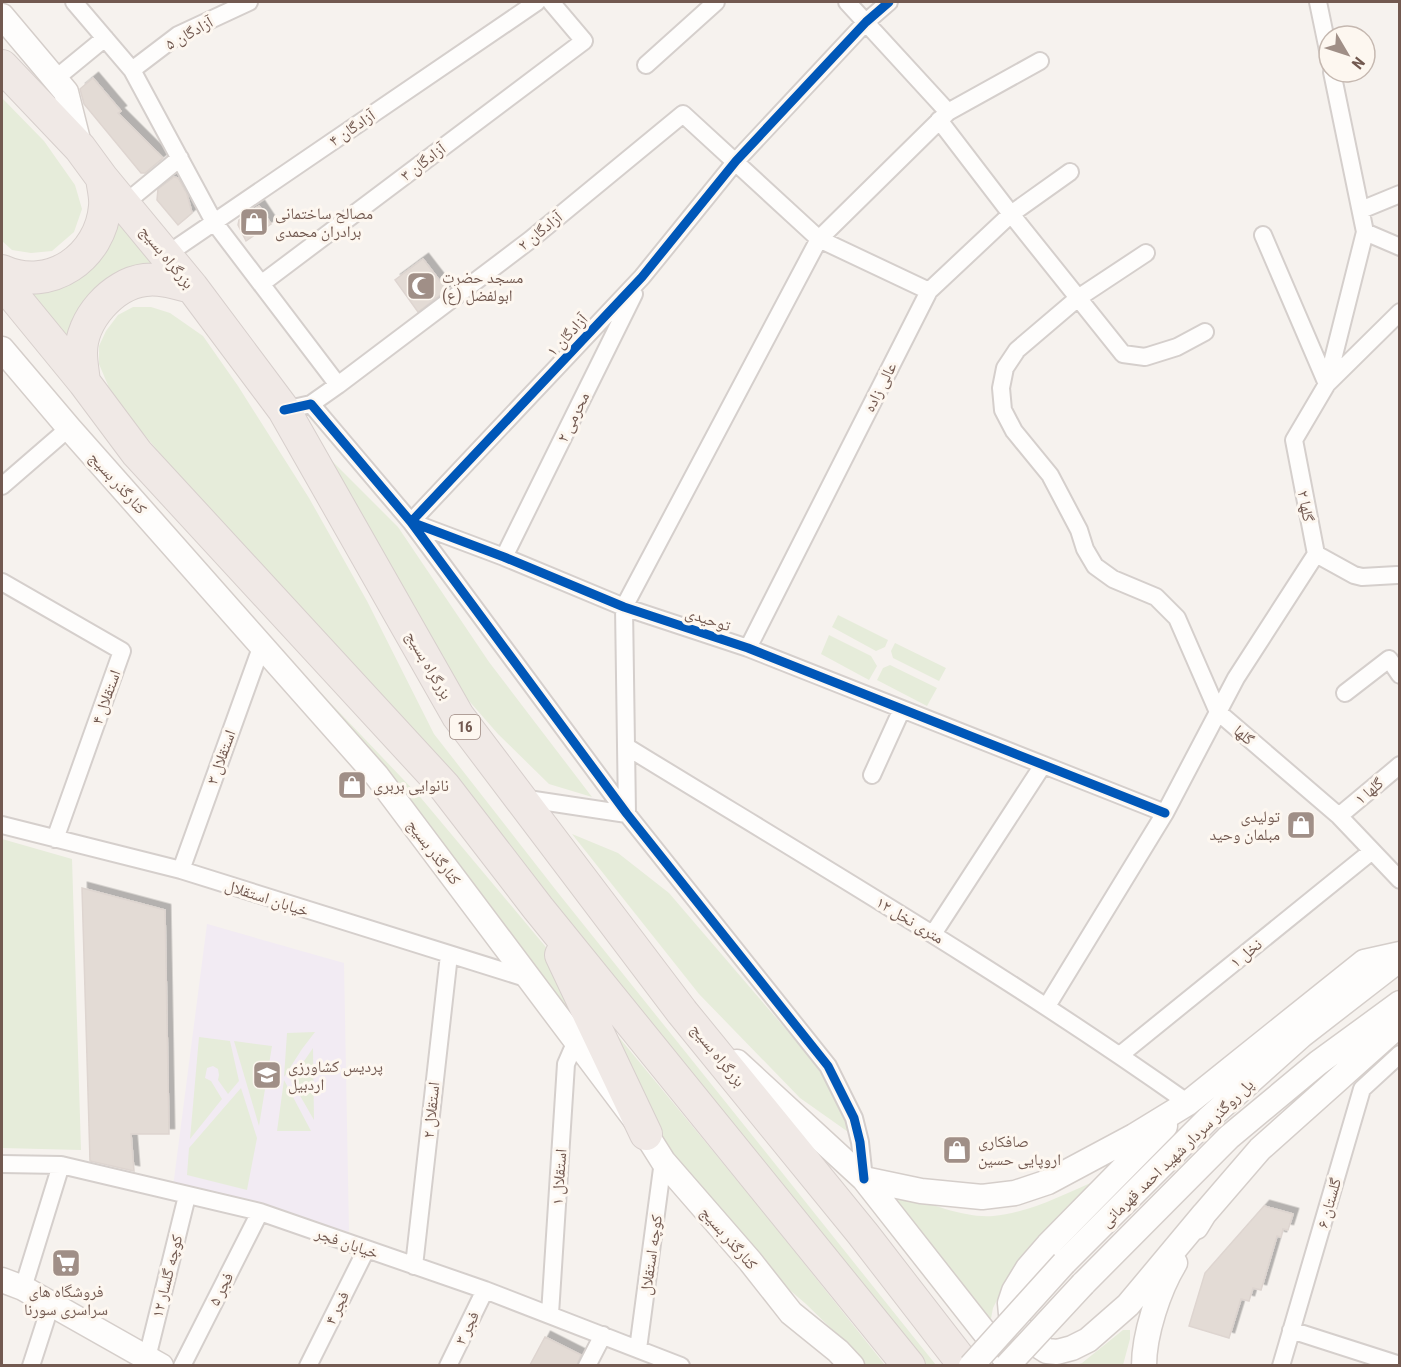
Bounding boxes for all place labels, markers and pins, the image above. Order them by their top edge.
place label: مصالح ساختمانی برادران محمدی [275,204,373,242]
shop icon: مصالح ساختمانی برادران محمدی [238,206,270,238]
place label: مسجد حضرت ابولفضل (ع) [442,268,523,306]
mosque icon: مسجد حضرت ابولفضل (ع) [405,270,437,302]
shop icon: نانوایی بربری [336,769,368,801]
place label: نانوایی بربری [373,776,449,796]
place label: تولیدی مبلمان وحید [1209,807,1280,845]
shop icon: تولیدی مبلمان وحید [1285,809,1317,841]
place label: پردیس کشاورزی اردبیل [288,1057,383,1095]
school or university icon: پردیس کشاورزی اردبیل [251,1059,283,1091]
place label: صافکاری اروپایی حسین [978,1132,1061,1170]
shop icon: صافکاری اروپایی حسین [941,1134,973,1166]
supermarket icon: فروشگاه های سراسری سورنا [50,1247,82,1279]
place label: فروشگاه های سراسری سورنا [24,1282,108,1320]

